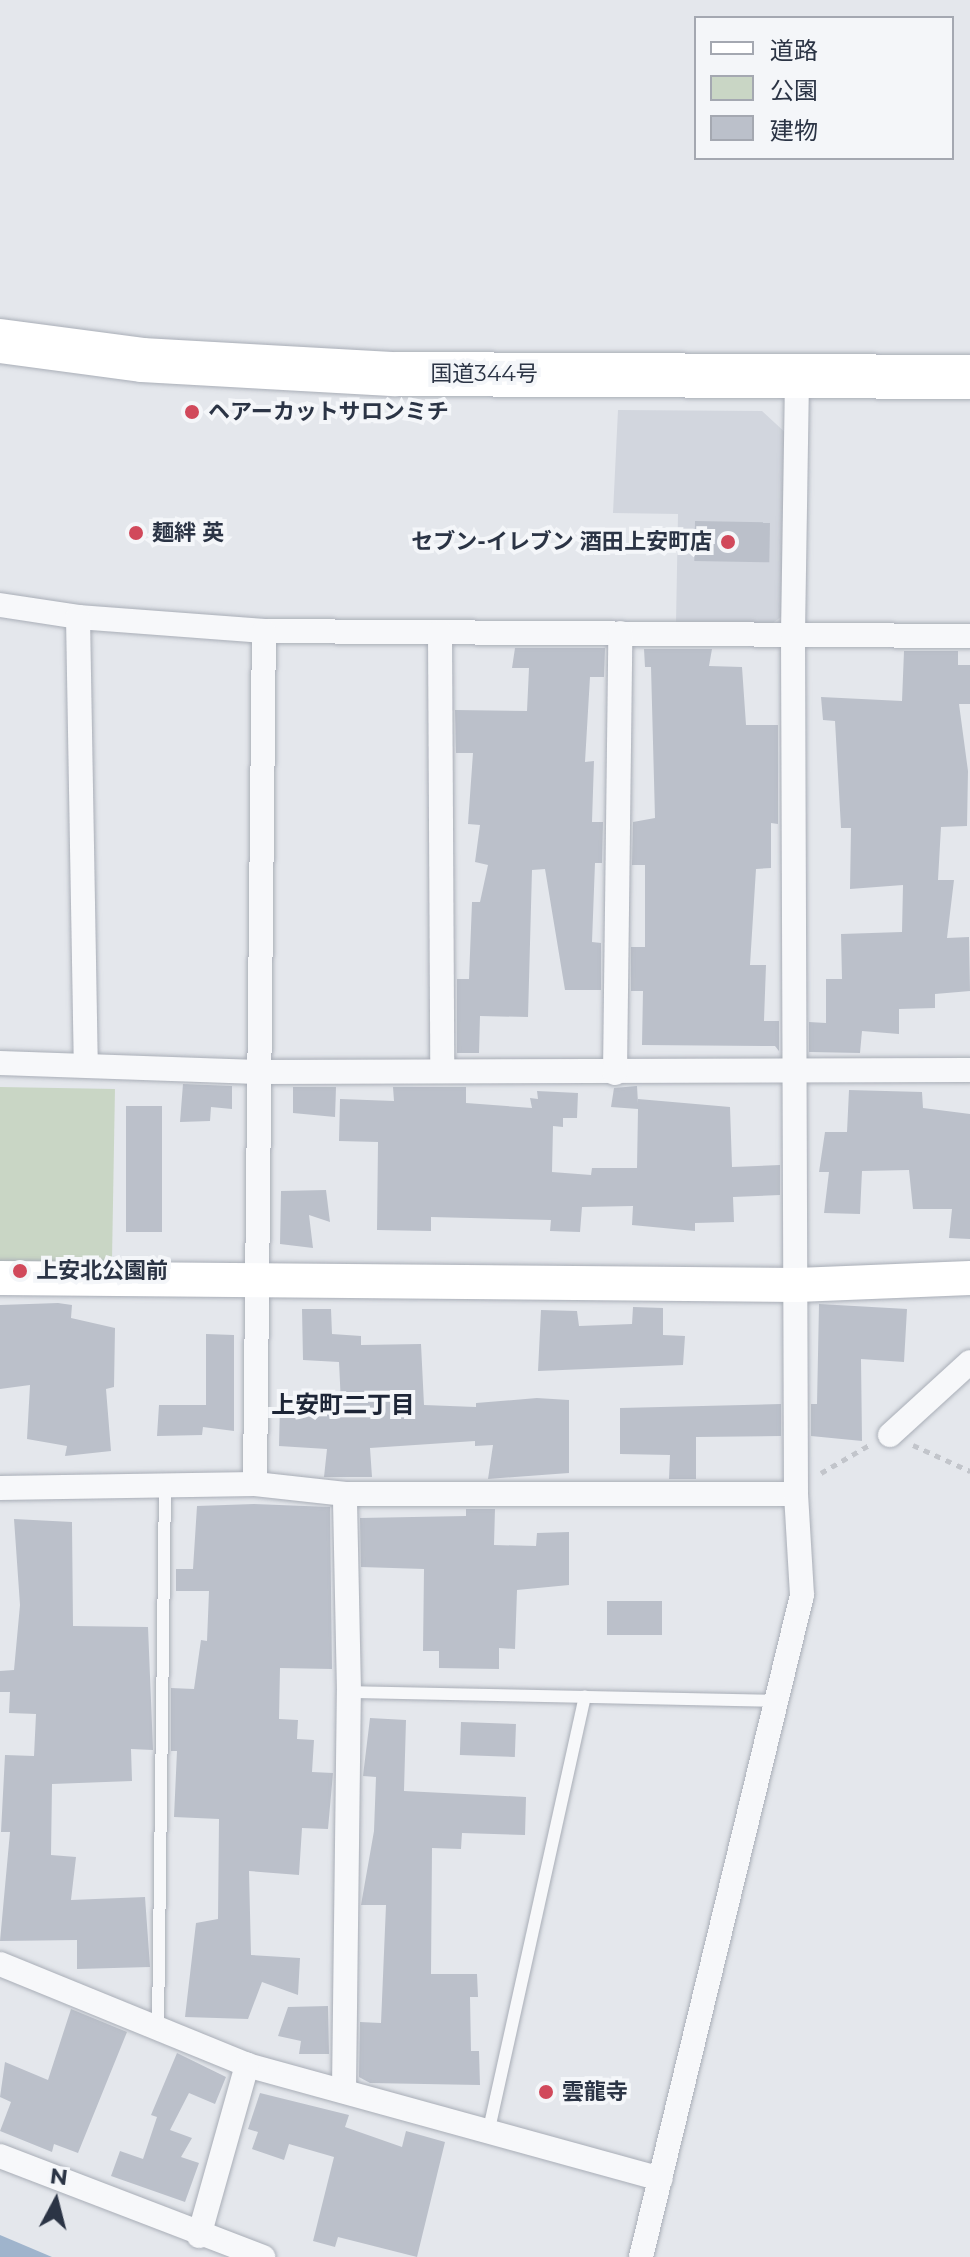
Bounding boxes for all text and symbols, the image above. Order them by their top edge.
legend [694,16,954,160]
text: 道路 [770,36,818,65]
text: 公園 [770,76,818,105]
text: 建物 [770,116,818,145]
street label: 国道344号 [430,361,538,387]
place label: ヘアーカットサロンミチ [208,399,449,425]
marker: ヘアーカットサロンミチ [183,403,201,421]
place label: 麺絆 英 [152,520,224,546]
marker: 麺絆 英 [127,524,145,542]
place label: セブン-イレブン 酒田上安町店 [411,529,712,555]
marker: セブン-イレブン 酒田上安町店 [719,533,737,551]
place label: 上安北公園前 [36,1258,168,1284]
marker: 上安北公園前 [11,1262,29,1280]
district label: 上安町二丁目 [271,1391,415,1419]
place label: 雲龍寺 [562,2079,628,2105]
marker: 雲龍寺 [537,2083,555,2101]
north arrow [16,2161,96,2241]
text: N [49,2162,69,2191]

